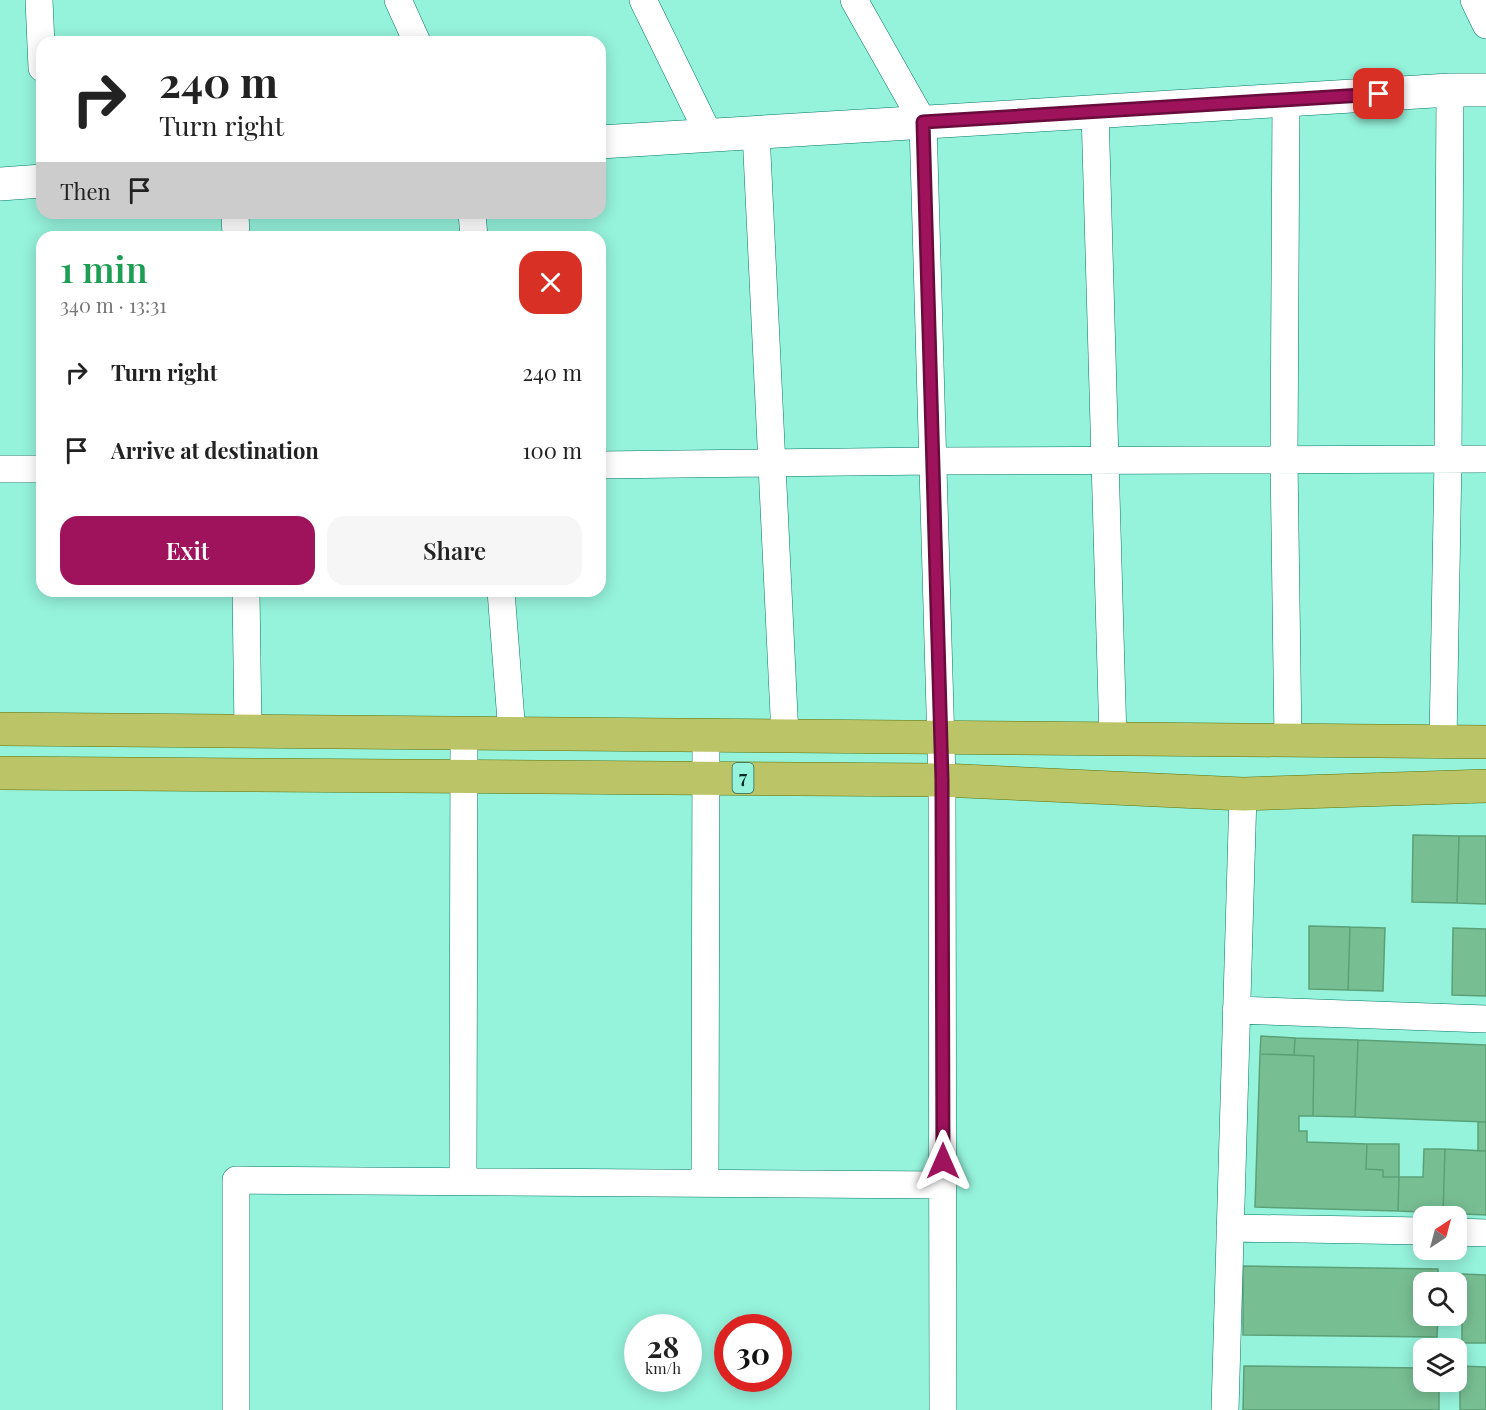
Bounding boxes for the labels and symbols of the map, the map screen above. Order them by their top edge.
pin [1353,68,1404,119]
road number: 7 [732,763,754,793]
position arrow [911,1129,975,1193]
north arrow [1413,1206,1467,1260]
speed limit sign: 30 [714,1314,792,1392]

